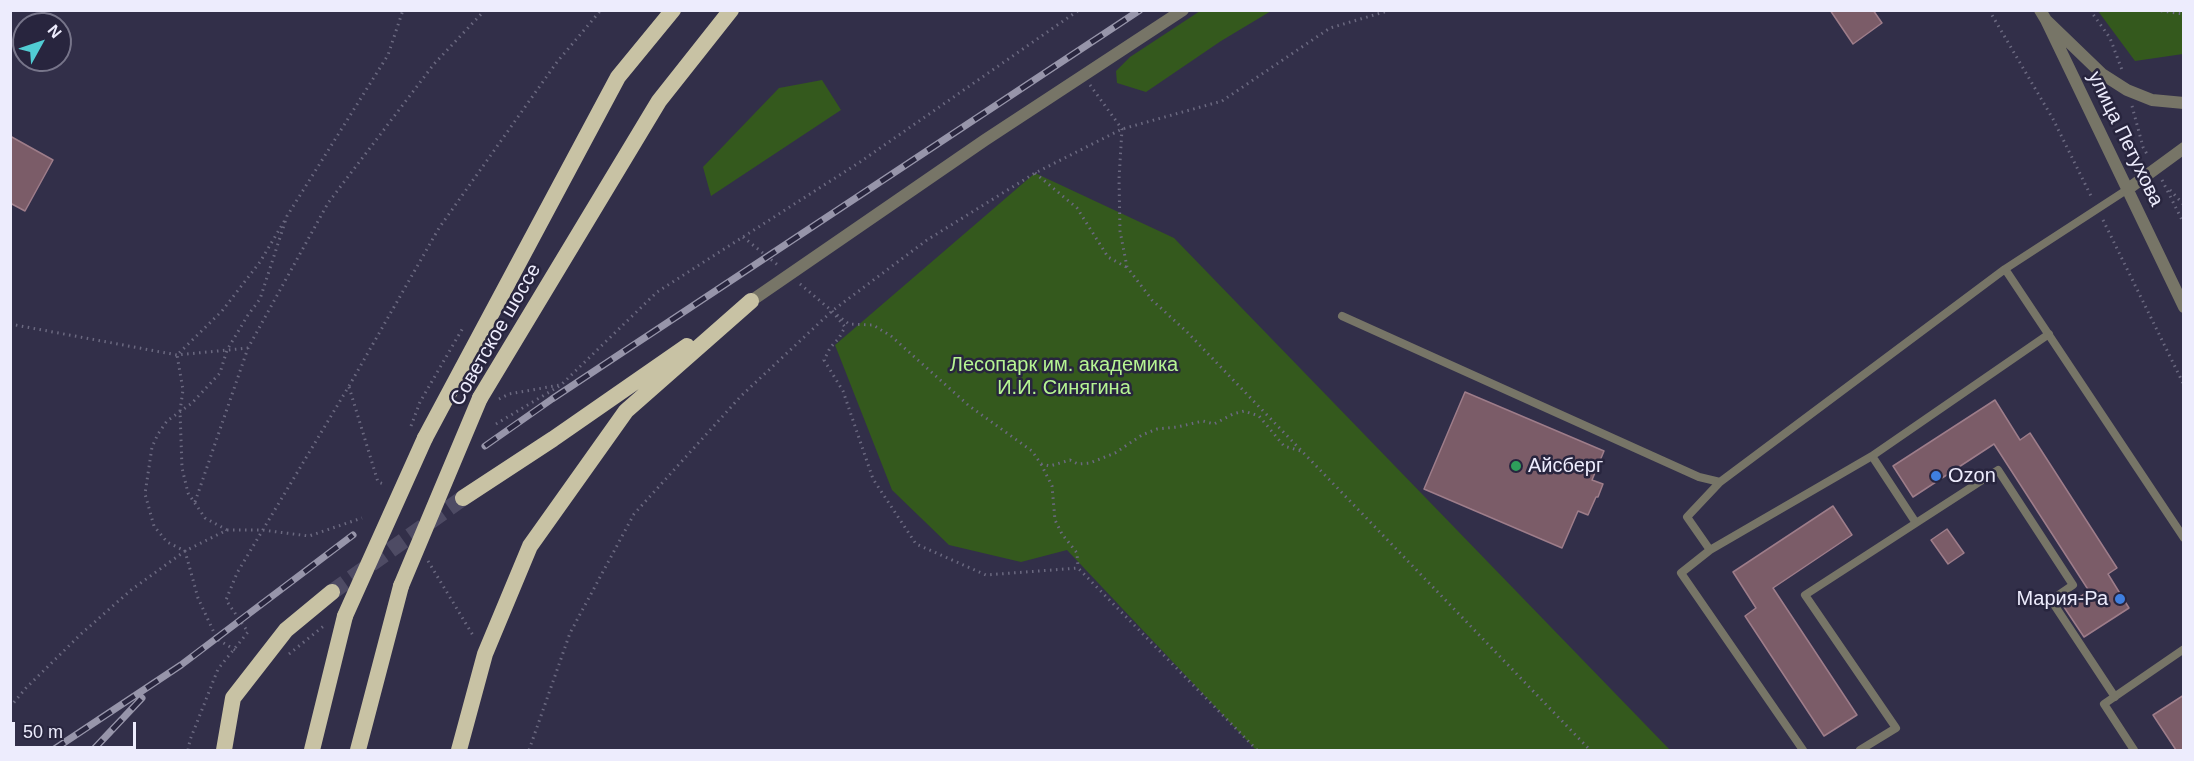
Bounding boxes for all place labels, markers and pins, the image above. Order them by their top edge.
place label: Айсберг [1528,454,1603,478]
marker: Айсберг [1509,459,1523,473]
place label: Ozon [1948,464,1996,488]
marker: Ozon [1929,469,1943,483]
place label: Мария-Ра [2016,587,2108,611]
marker: Мария-Ра [2113,592,2127,606]

